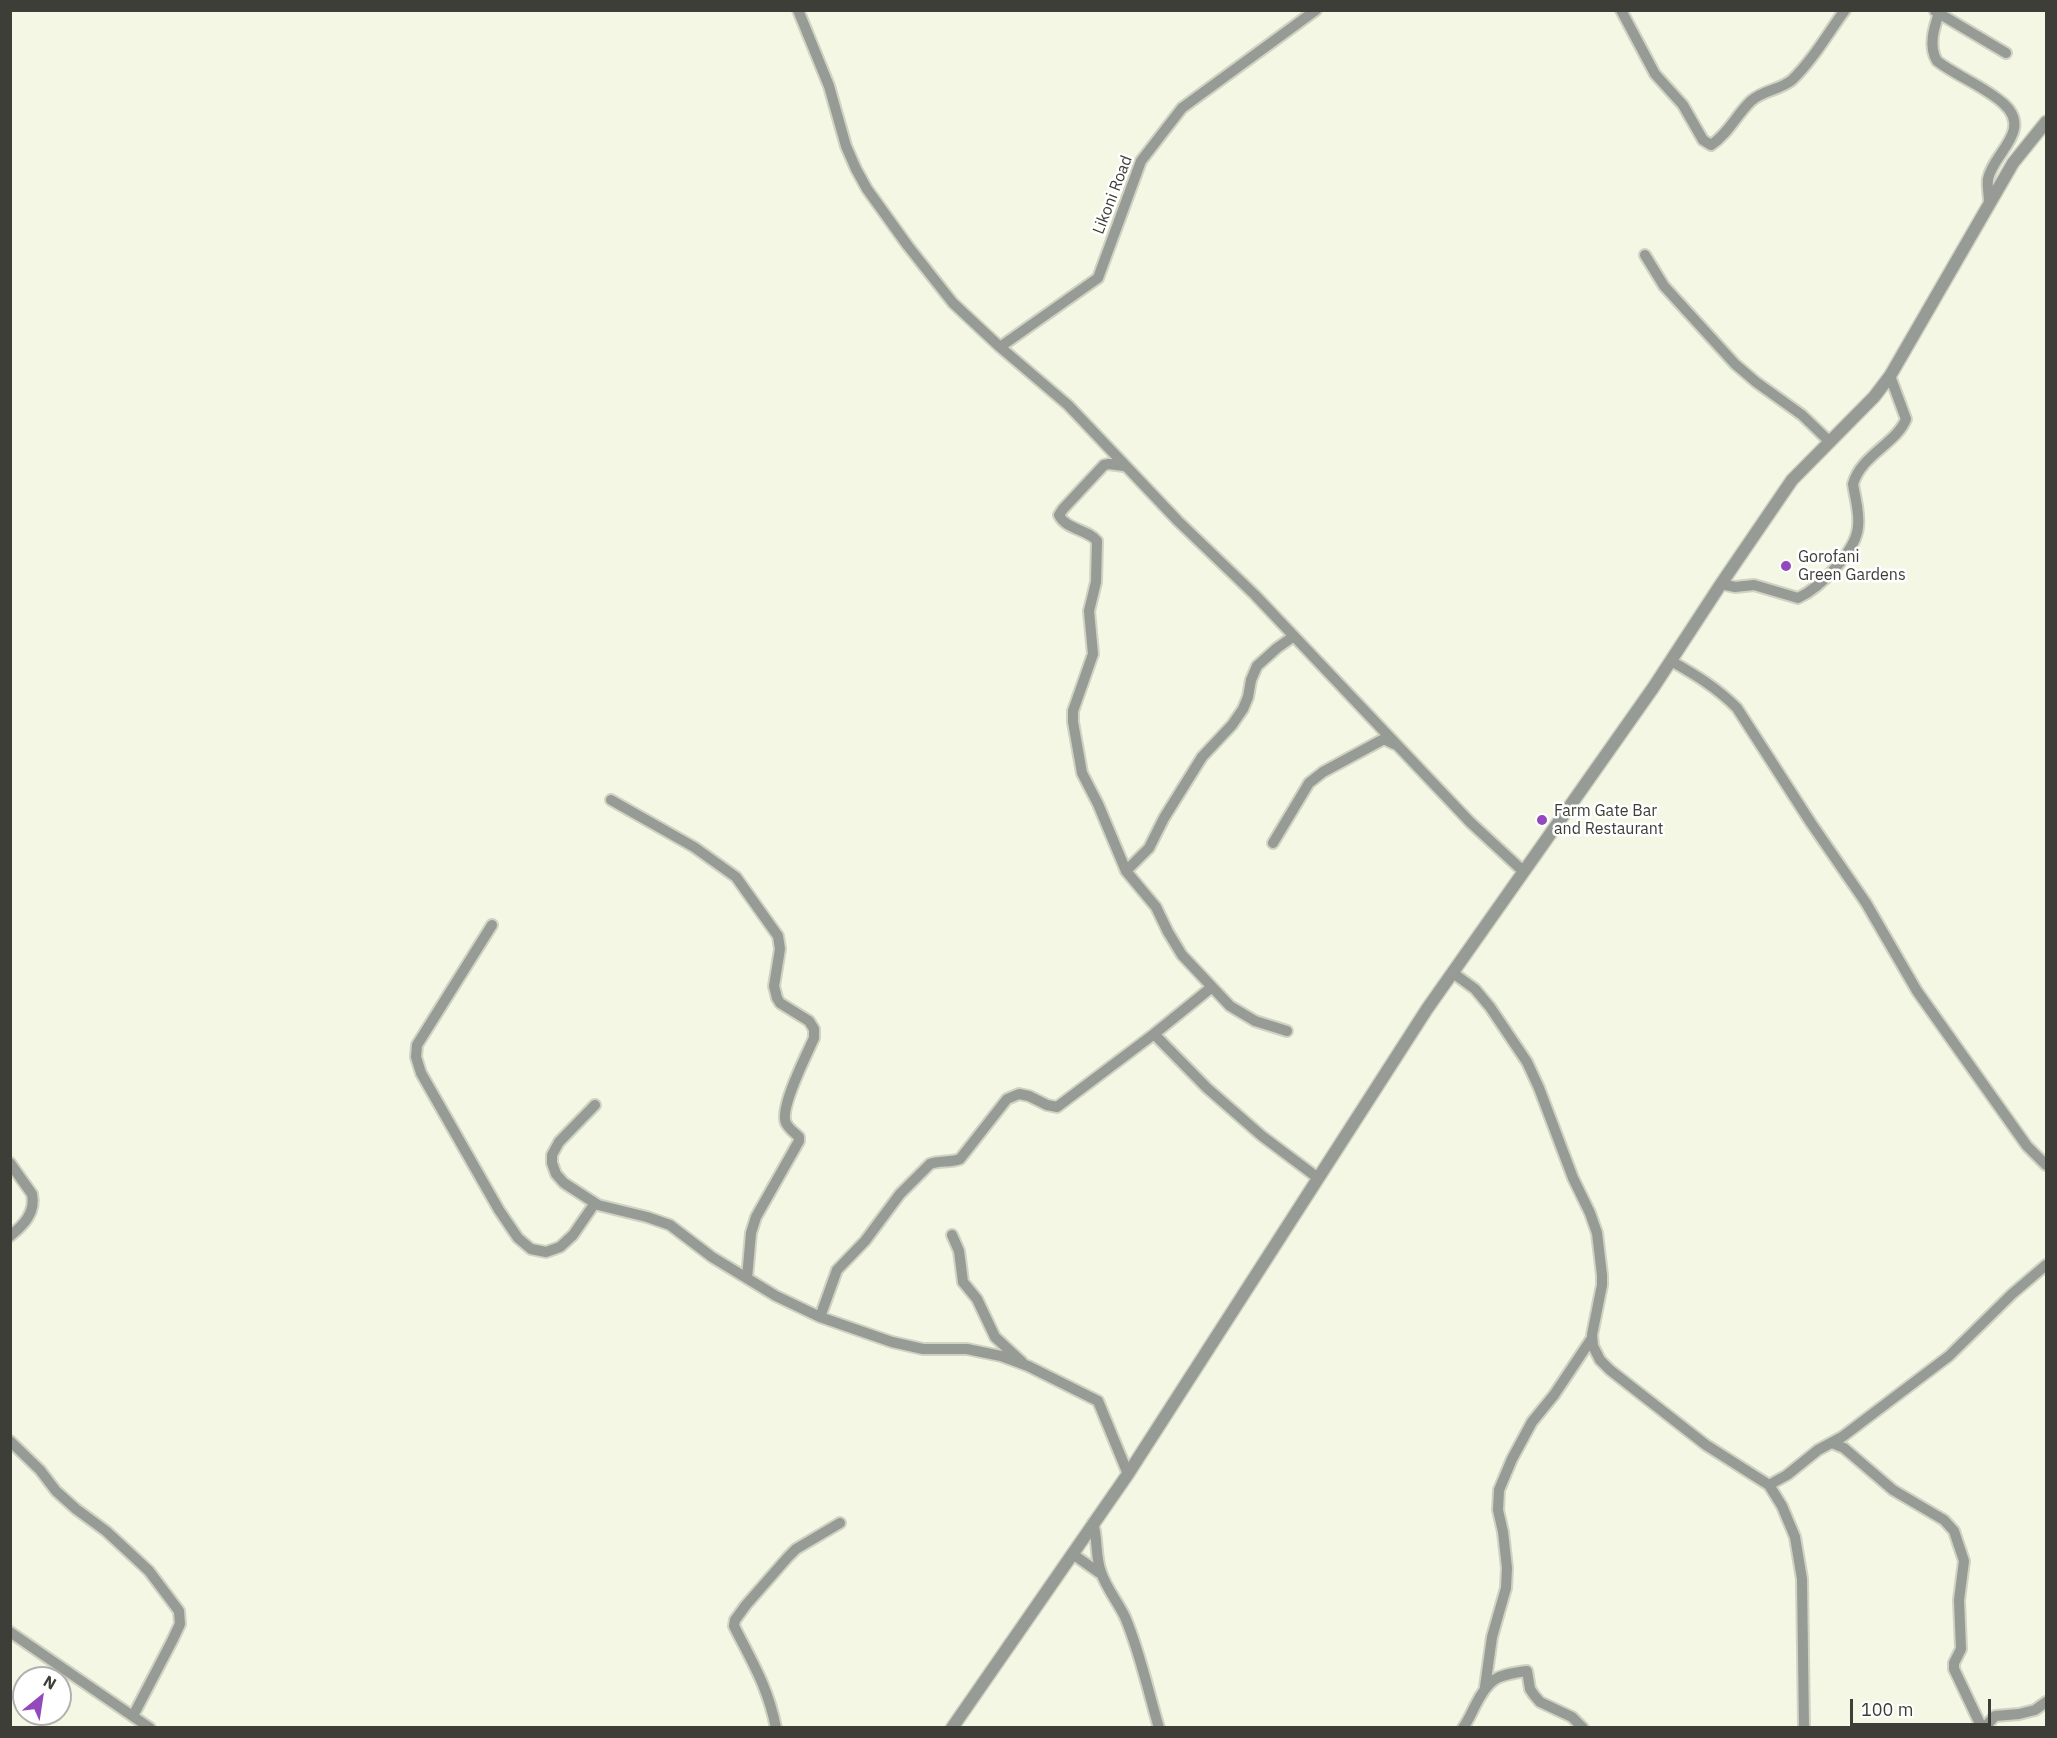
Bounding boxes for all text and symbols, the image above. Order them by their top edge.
street label: Likoni Road [1089,153,1137,237]
place label: Gorofani Green Gardens [1798,547,1906,585]
marker: Gorofani Green Gardens [1779,559,1793,573]
place label: Farm Gate Bar and Restaurant [1554,801,1663,839]
marker: Farm Gate Bar and Restaurant [1535,813,1549,827]
north arrow [12,1666,72,1726]
text: N [40,1671,60,1694]
scale bar [1853,1687,1994,1725]
text: 100 m [1861,1698,1913,1721]

